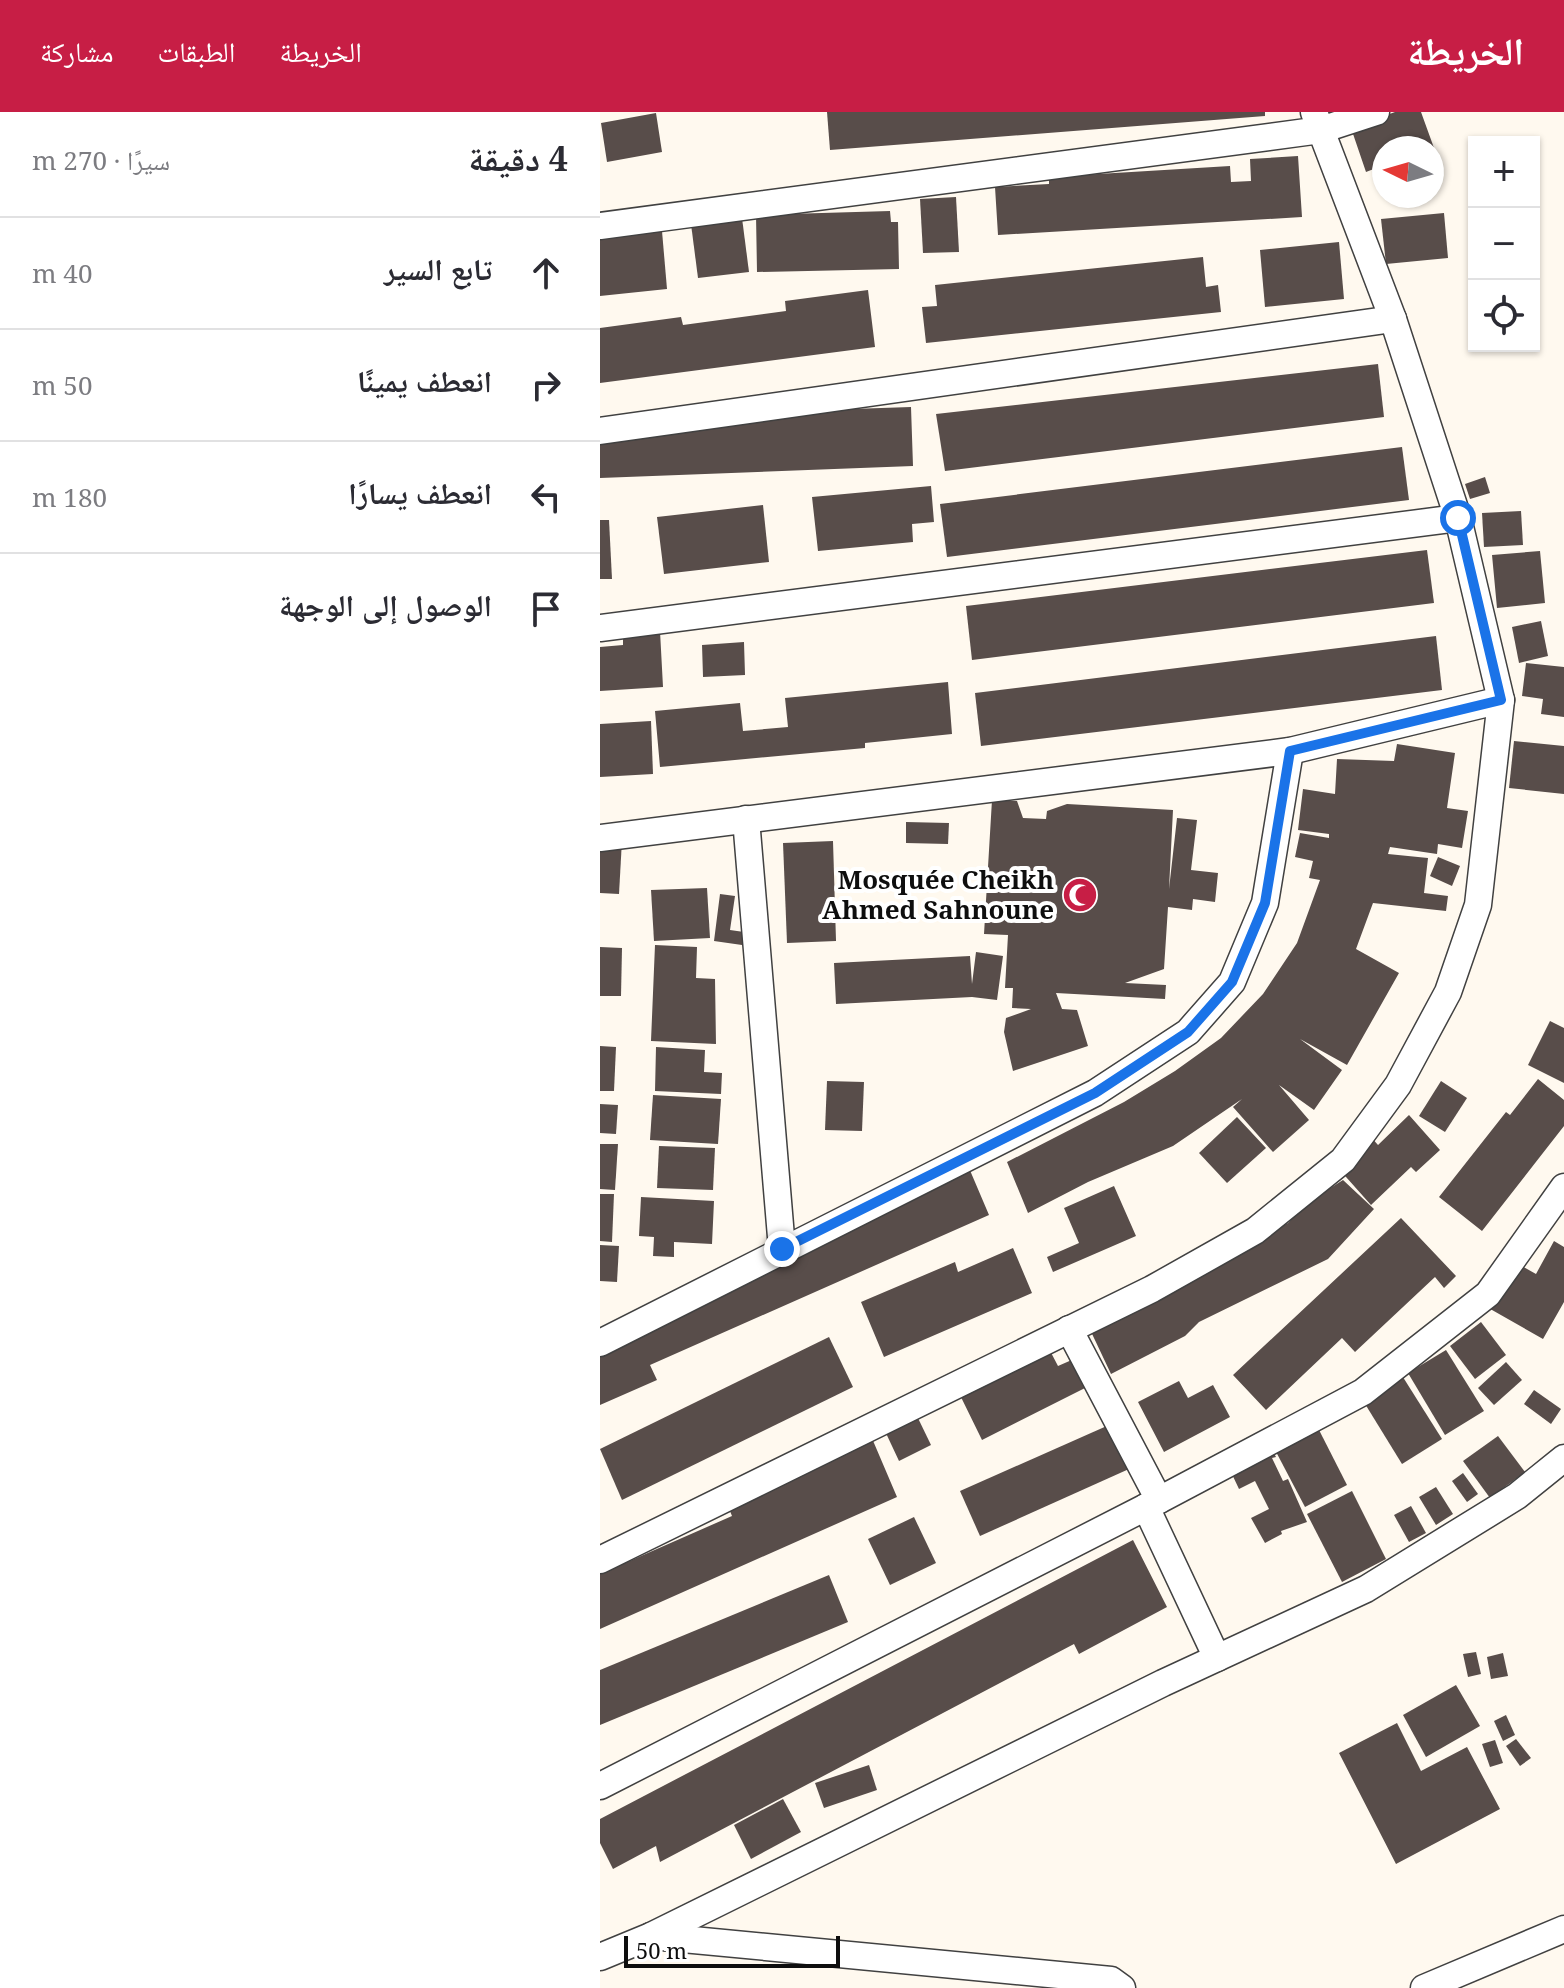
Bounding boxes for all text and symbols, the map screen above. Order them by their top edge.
text: الخريطة [1407,24,1524,76]
text: مشاركة [40,32,114,70]
text: الطبقات [158,32,235,70]
text: الخريطة [279,32,362,70]
text: 4 دقيقة [469,135,568,181]
north arrow [1372,136,1444,208]
map controls [1468,136,1540,352]
button: + [1468,136,1540,208]
text: سيرًا · 270 m [32,142,170,178]
button: − [1468,208,1540,280]
text: تابع السير [384,248,492,289]
icon: ahead [524,251,568,295]
text: 40 m [32,255,92,291]
button: locate [1468,280,1540,352]
text: انعطف يمينًا [357,360,492,401]
icon: right [524,363,568,407]
text: 50 m [32,367,92,403]
text: انعطف يسارًا [348,472,492,513]
icon: left [524,475,568,519]
text: 180 m [32,479,107,515]
route start [1440,500,1476,536]
text: الوصول إلى الوجهة [279,584,492,625]
icon: arrive [524,587,568,631]
place label: Mosquée Cheikh Ahmed Sahnoune [822,861,1054,927]
mosque icon: Mosquée Cheikh Ahmed Sahnoune [1061,876,1099,914]
route end [764,1231,800,1267]
scale bar [624,1932,840,1968]
text: 50 m [636,1935,687,1965]

